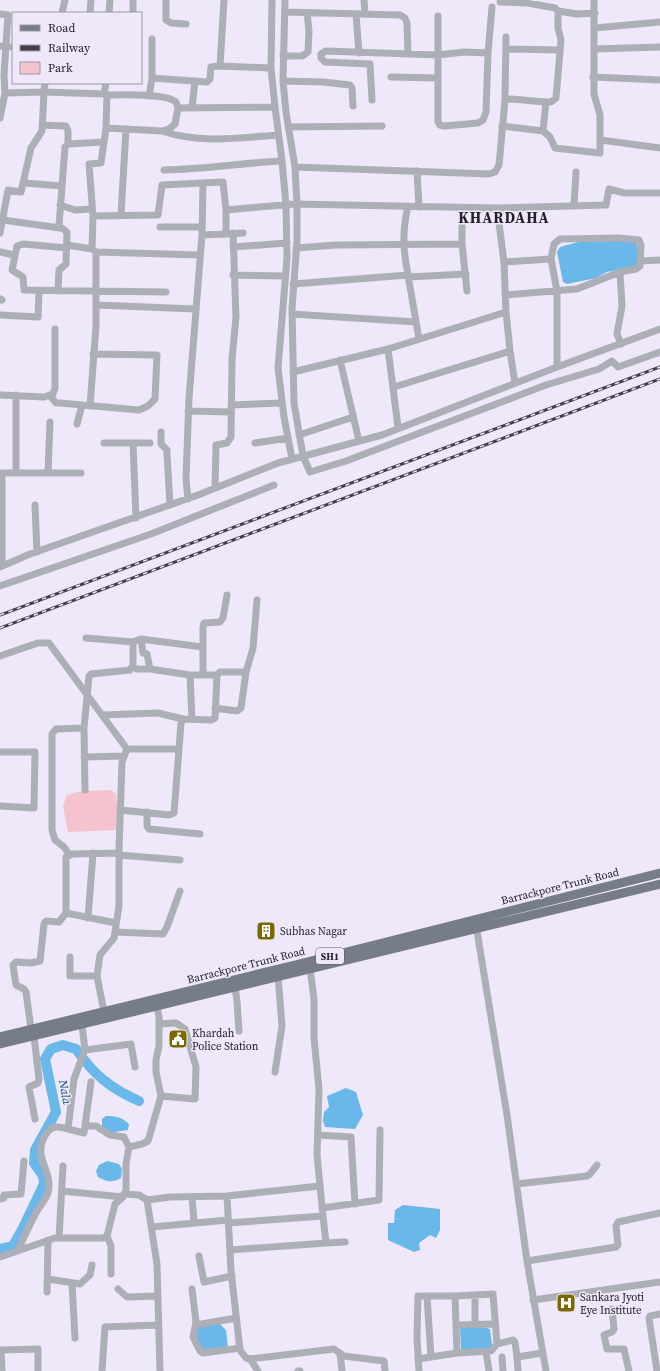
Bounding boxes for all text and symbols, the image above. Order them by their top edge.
legend [12,12,142,84]
text: Road [48,20,75,36]
text: Railway [48,40,91,56]
text: Park [48,60,73,76]
district label: KHARDAHA [458,207,550,228]
street label: Barrackpore Trunk Road [500,864,621,908]
building icon: Subhas Nagar [255,920,277,942]
place label: Subhas Nagar [280,924,347,939]
street label: Barrackpore Trunk Road [186,943,307,987]
road number: SH1 [316,948,344,964]
place label: Khardah Police Station [192,1026,259,1054]
public building icon: Khardah Police Station [167,1028,189,1050]
water label: Nala [55,1077,75,1106]
place label: Sankara Jyoti Eye Institute [580,1290,644,1318]
hospital icon: Sankara Jyoti Eye Institute [555,1292,577,1314]

